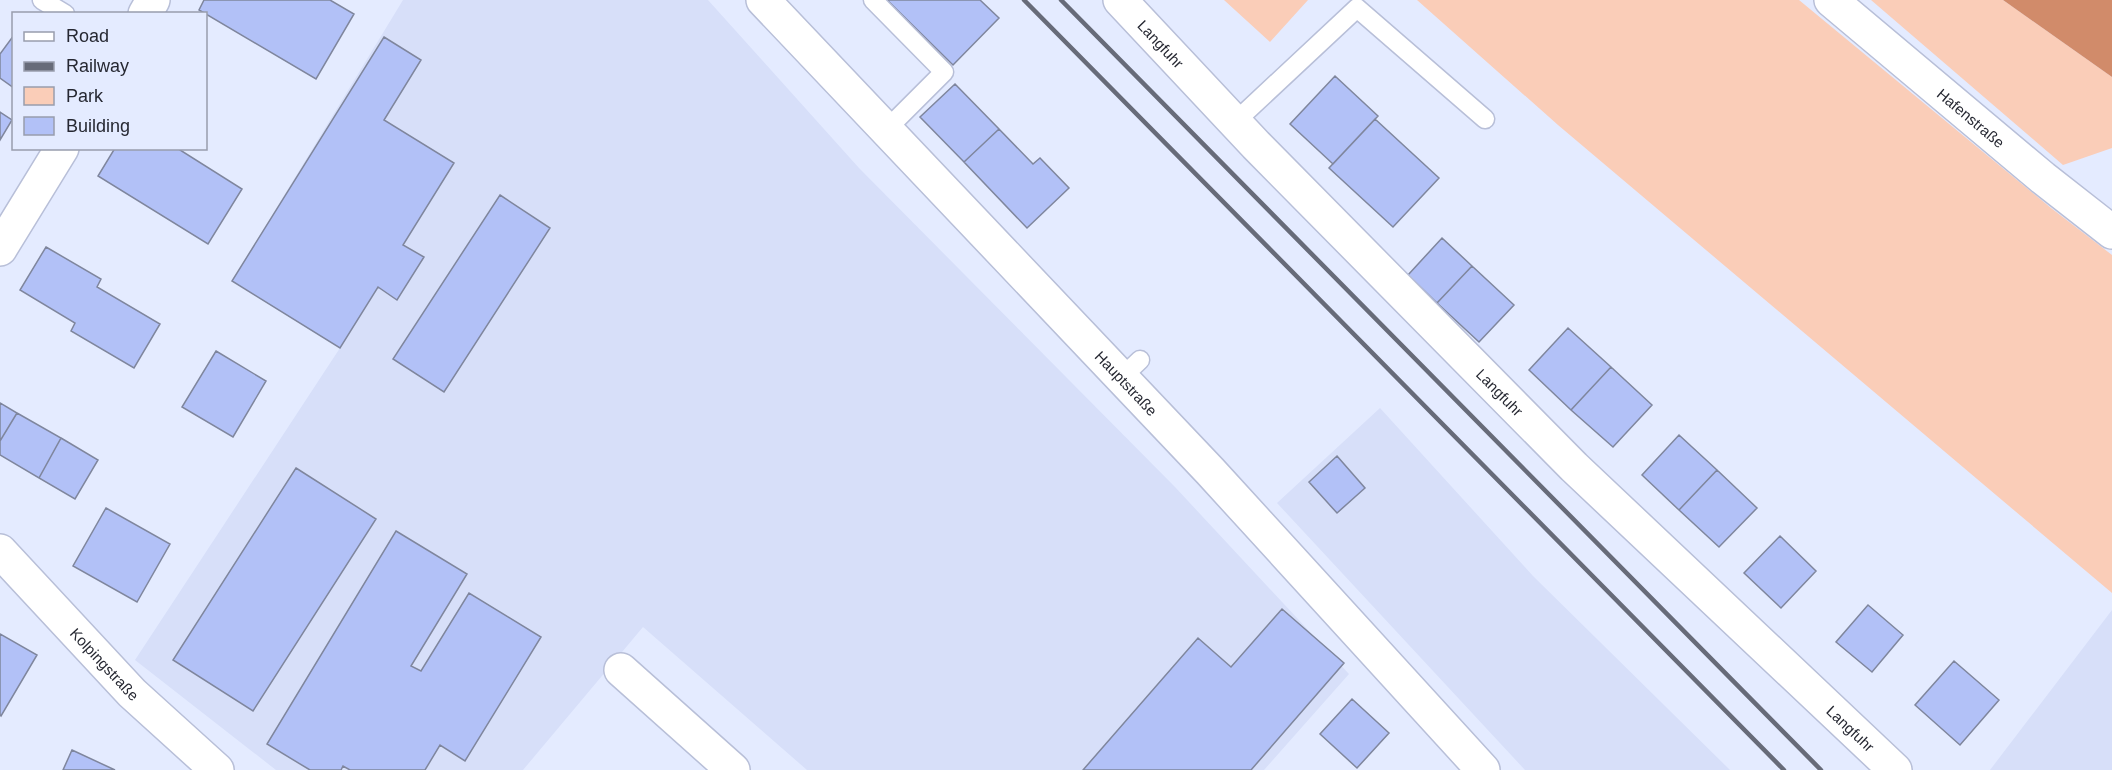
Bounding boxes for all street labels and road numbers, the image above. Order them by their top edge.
street label: Langfuhr [1135,16,1188,71]
street label: Hafenstraße [1934,85,2008,151]
street label: Hauptstraße [1092,347,1161,419]
street label: Langfuhr [1473,365,1527,419]
street label: Kolpingstraße [67,624,142,704]
street label: Langfuhr [1823,702,1878,755]

